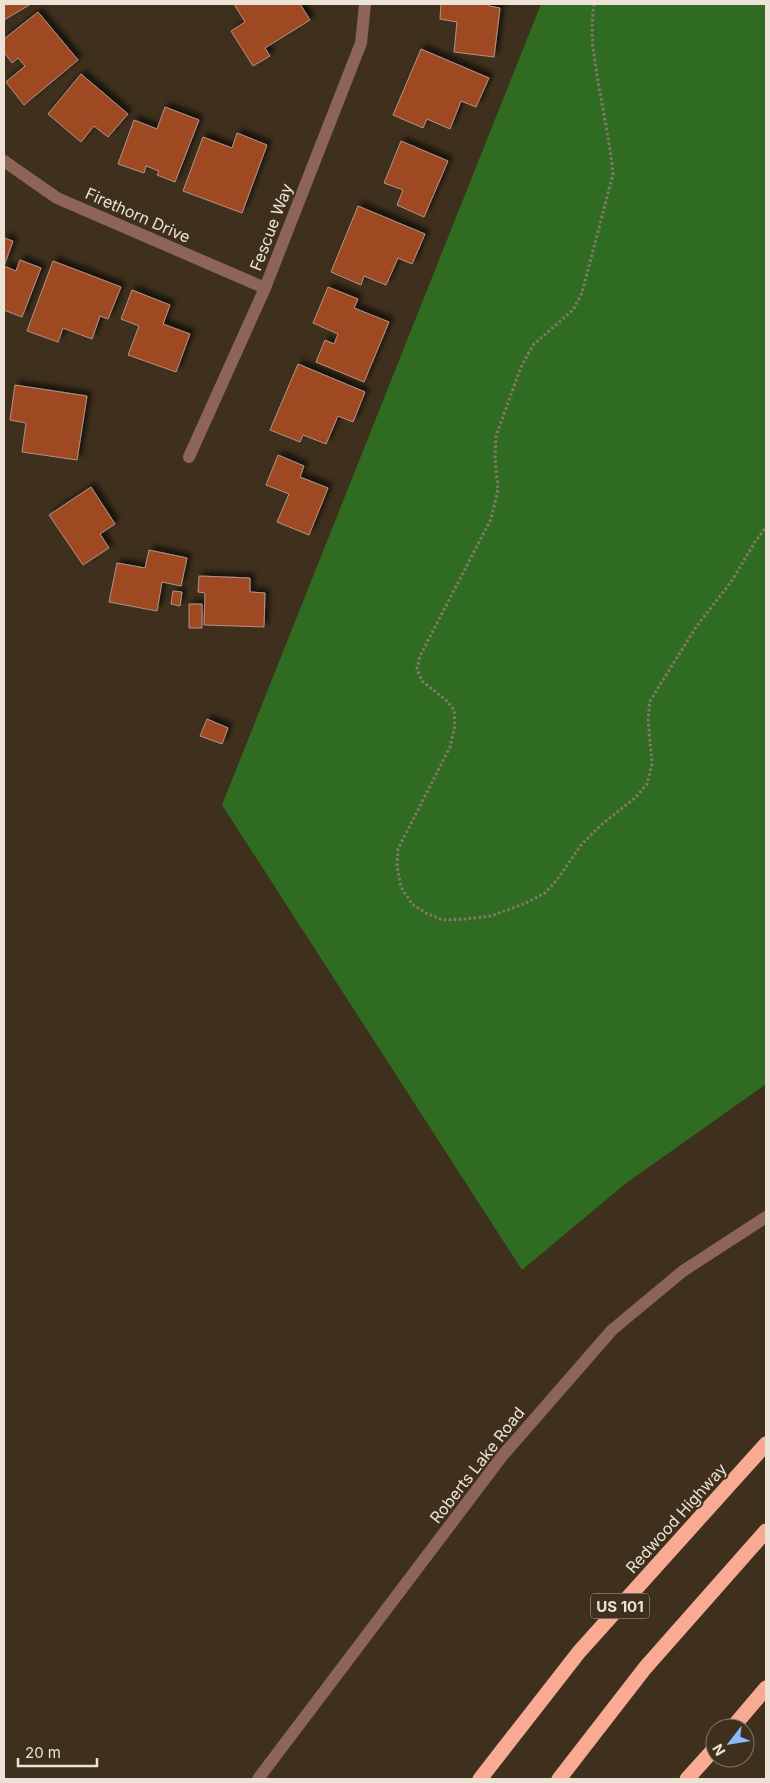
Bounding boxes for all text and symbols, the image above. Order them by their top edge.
street label: Fescue Way [245,181,297,273]
street label: Firethorn Drive [82,183,194,247]
street label: Roberts Lake Road [425,1403,529,1527]
street label: Redwood Highway [621,1459,731,1577]
road number: US 101 [591,1594,649,1618]
north arrow [705,1718,755,1768]
scale bar [18,1736,96,1768]
text: N [708,1741,728,1759]
text: 20 m [25,1743,61,1762]

